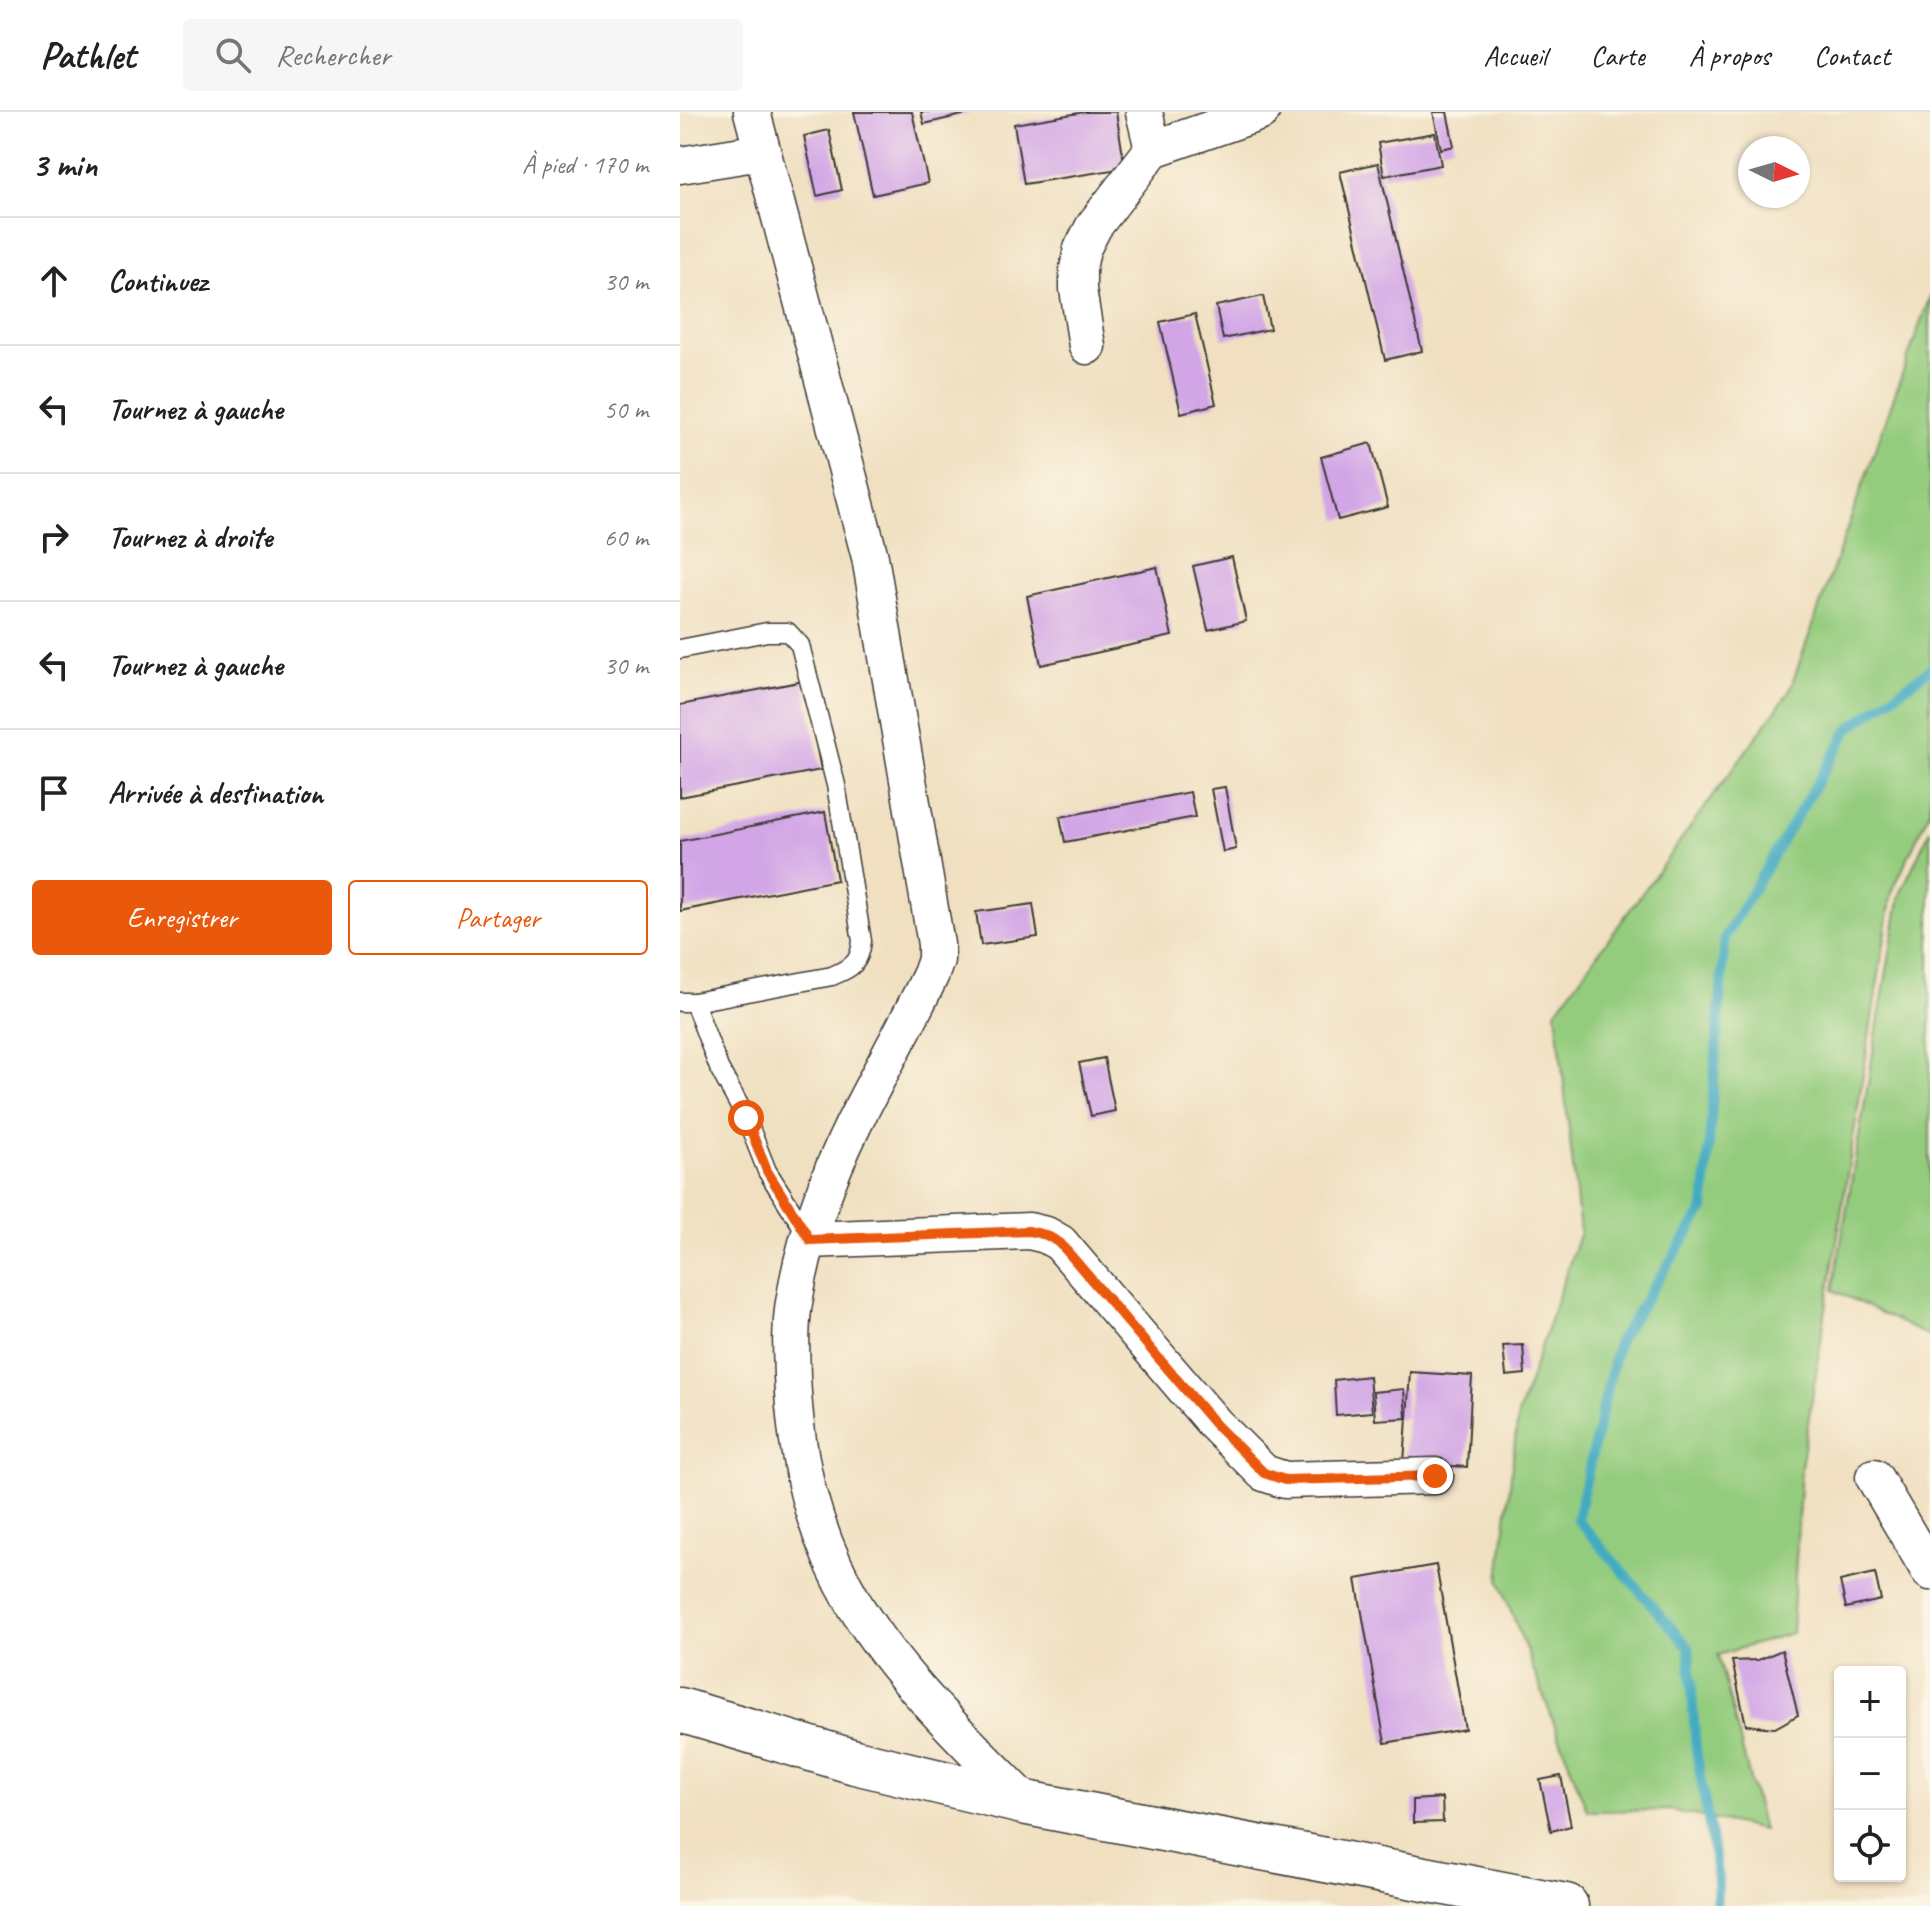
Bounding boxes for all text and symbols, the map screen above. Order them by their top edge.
search box [183,19,743,91]
text: Pathlet [40,32,135,79]
icon: search [211,33,255,77]
text: Rechercher [275,36,391,74]
text: Accueil [1484,38,1547,73]
text: Carte [1591,38,1645,73]
text: À propos [1689,38,1770,73]
text: Contact [1814,38,1890,73]
north arrow [1738,136,1810,208]
text: 3 min [32,143,97,186]
text: À pied · 170 m [522,148,648,181]
icon: ahead [32,259,76,303]
text: Continuez [108,262,207,300]
text: 30 m [604,265,648,298]
icon: left [32,387,76,431]
text: Tournez à gauche [108,390,283,428]
text: 50 m [604,393,648,426]
icon: right [32,515,76,559]
text: Tournez à droite [108,518,272,556]
text: 60 m [604,521,648,554]
icon: left [32,643,76,687]
text: Tournez à gauche [108,646,283,684]
text: 30 m [604,649,648,682]
icon: arrive [32,771,76,815]
text: Arrivée à destination [108,774,323,812]
button: Enregistrer [32,880,332,955]
button: Partager [348,880,648,955]
route start [728,1100,764,1136]
route end [1417,1458,1453,1494]
map controls [1834,1666,1906,1882]
button: + [1834,1666,1906,1738]
button: − [1834,1738,1906,1810]
button: locate [1834,1810,1906,1882]

